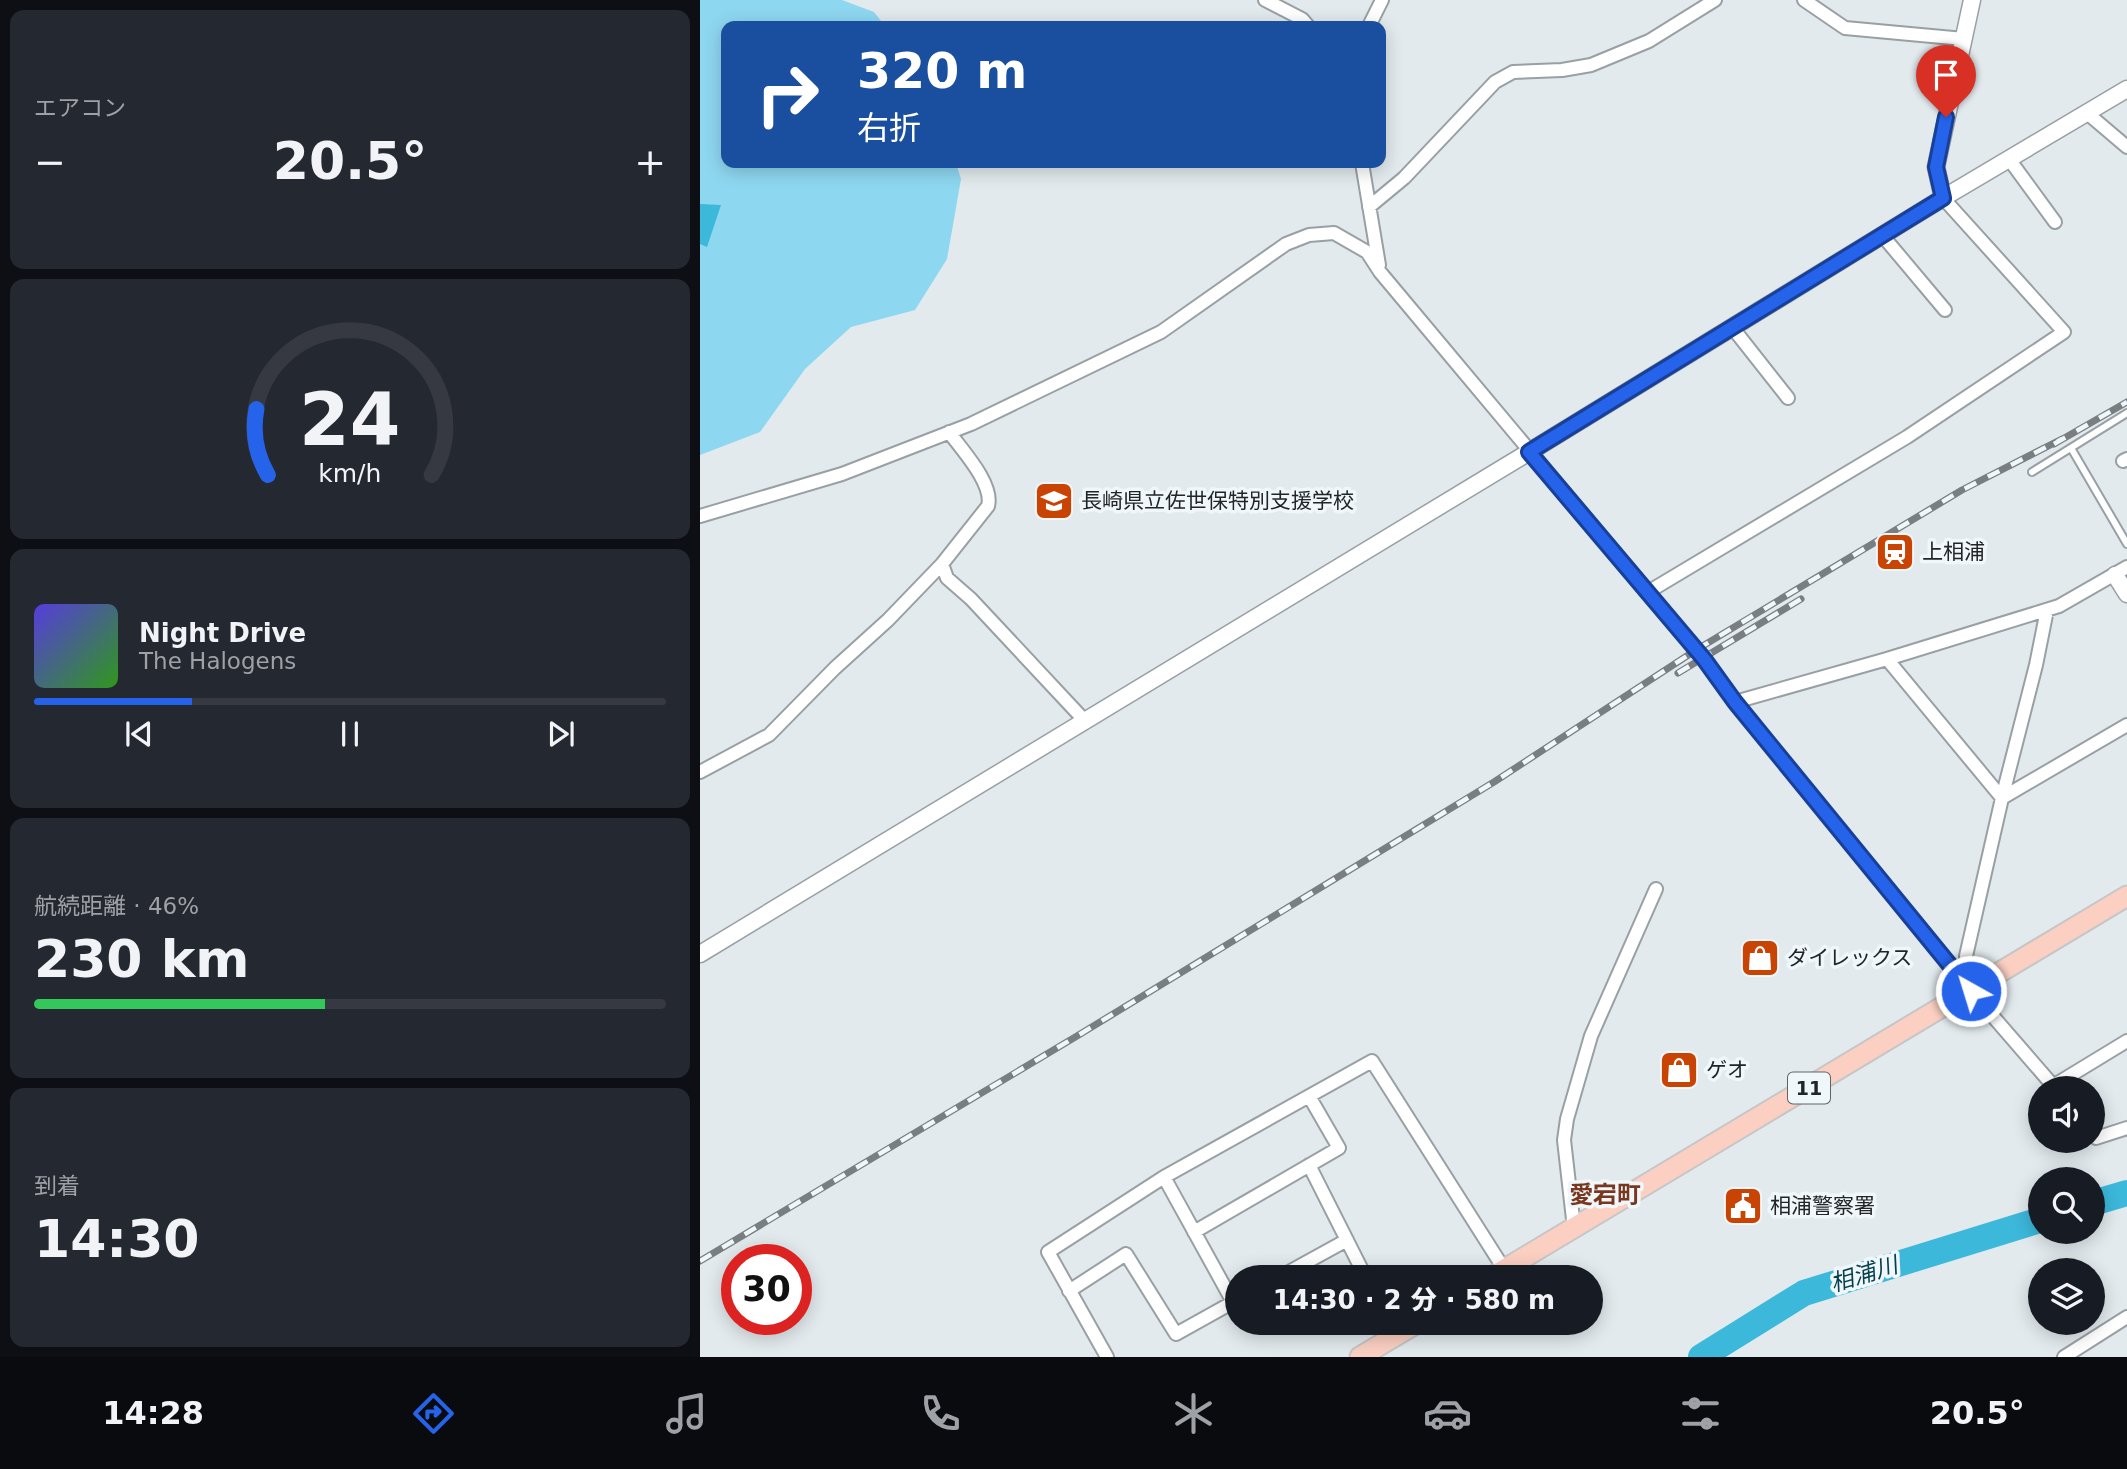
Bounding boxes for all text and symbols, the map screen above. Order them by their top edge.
text: 320 m [857,43,1027,100]
pin [1916,45,1976,117]
icon: right [742,49,833,140]
icon: arrive [1927,56,1965,94]
text: エアコン [34,95,126,121]
text: 右折 [857,109,921,147]
text: 20.5° [273,131,427,191]
text: − [34,140,66,184]
text: + [634,140,666,184]
text: 24 [299,378,401,463]
text: km/h [318,459,382,488]
school or university icon: 長崎県立佐世保特別支援学校 [1033,480,1075,522]
place label: 長崎県立佐世保特別支援学校 [1081,489,1354,513]
station icon: 上相浦 [1874,531,1916,573]
place label: 上相浦 [1922,540,1985,564]
text: Night Drive [139,618,306,648]
text: The Halogens [139,648,296,674]
icon: previous [120,715,158,753]
icon: pause [331,715,369,753]
icon: next [542,715,580,753]
text: 航続距離 · 46% [34,893,199,919]
text: 230 km [34,929,249,989]
shop icon: ダイレックス [1739,937,1781,979]
place label: ダイレックス [1787,946,1912,970]
position arrow [1934,954,2008,1028]
shop icon: ゲオ [1658,1049,1700,1091]
place label: ゲオ [1706,1058,1748,1082]
road number: 11 [1788,1072,1830,1104]
map controls [2028,1076,2105,1335]
button: sound [2028,1076,2105,1153]
button: search [2028,1167,2105,1244]
text: 到着 [34,1173,80,1199]
district label: 愛宕町 [1569,1181,1641,1209]
public building icon: 相浦警察署 [1722,1185,1764,1227]
place label: 相浦警察署 [1770,1194,1875,1218]
text: 14:30 [34,1209,200,1269]
speed limit sign: 30 [721,1244,812,1335]
water label: 相浦川 [1827,1251,1904,1297]
button: layers [2028,1258,2105,1335]
text: 14:30 · 2 分 · 580 m [1273,1285,1555,1315]
icon: directions [409,1389,458,1438]
icon: music [662,1389,711,1438]
icon: phone [916,1389,965,1438]
icon: climate [1169,1389,1218,1438]
icon: car [1423,1389,1472,1438]
icon: filters [1676,1389,1725,1438]
text: 14:28 [102,1394,204,1432]
text: 20.5° [1930,1394,2025,1432]

